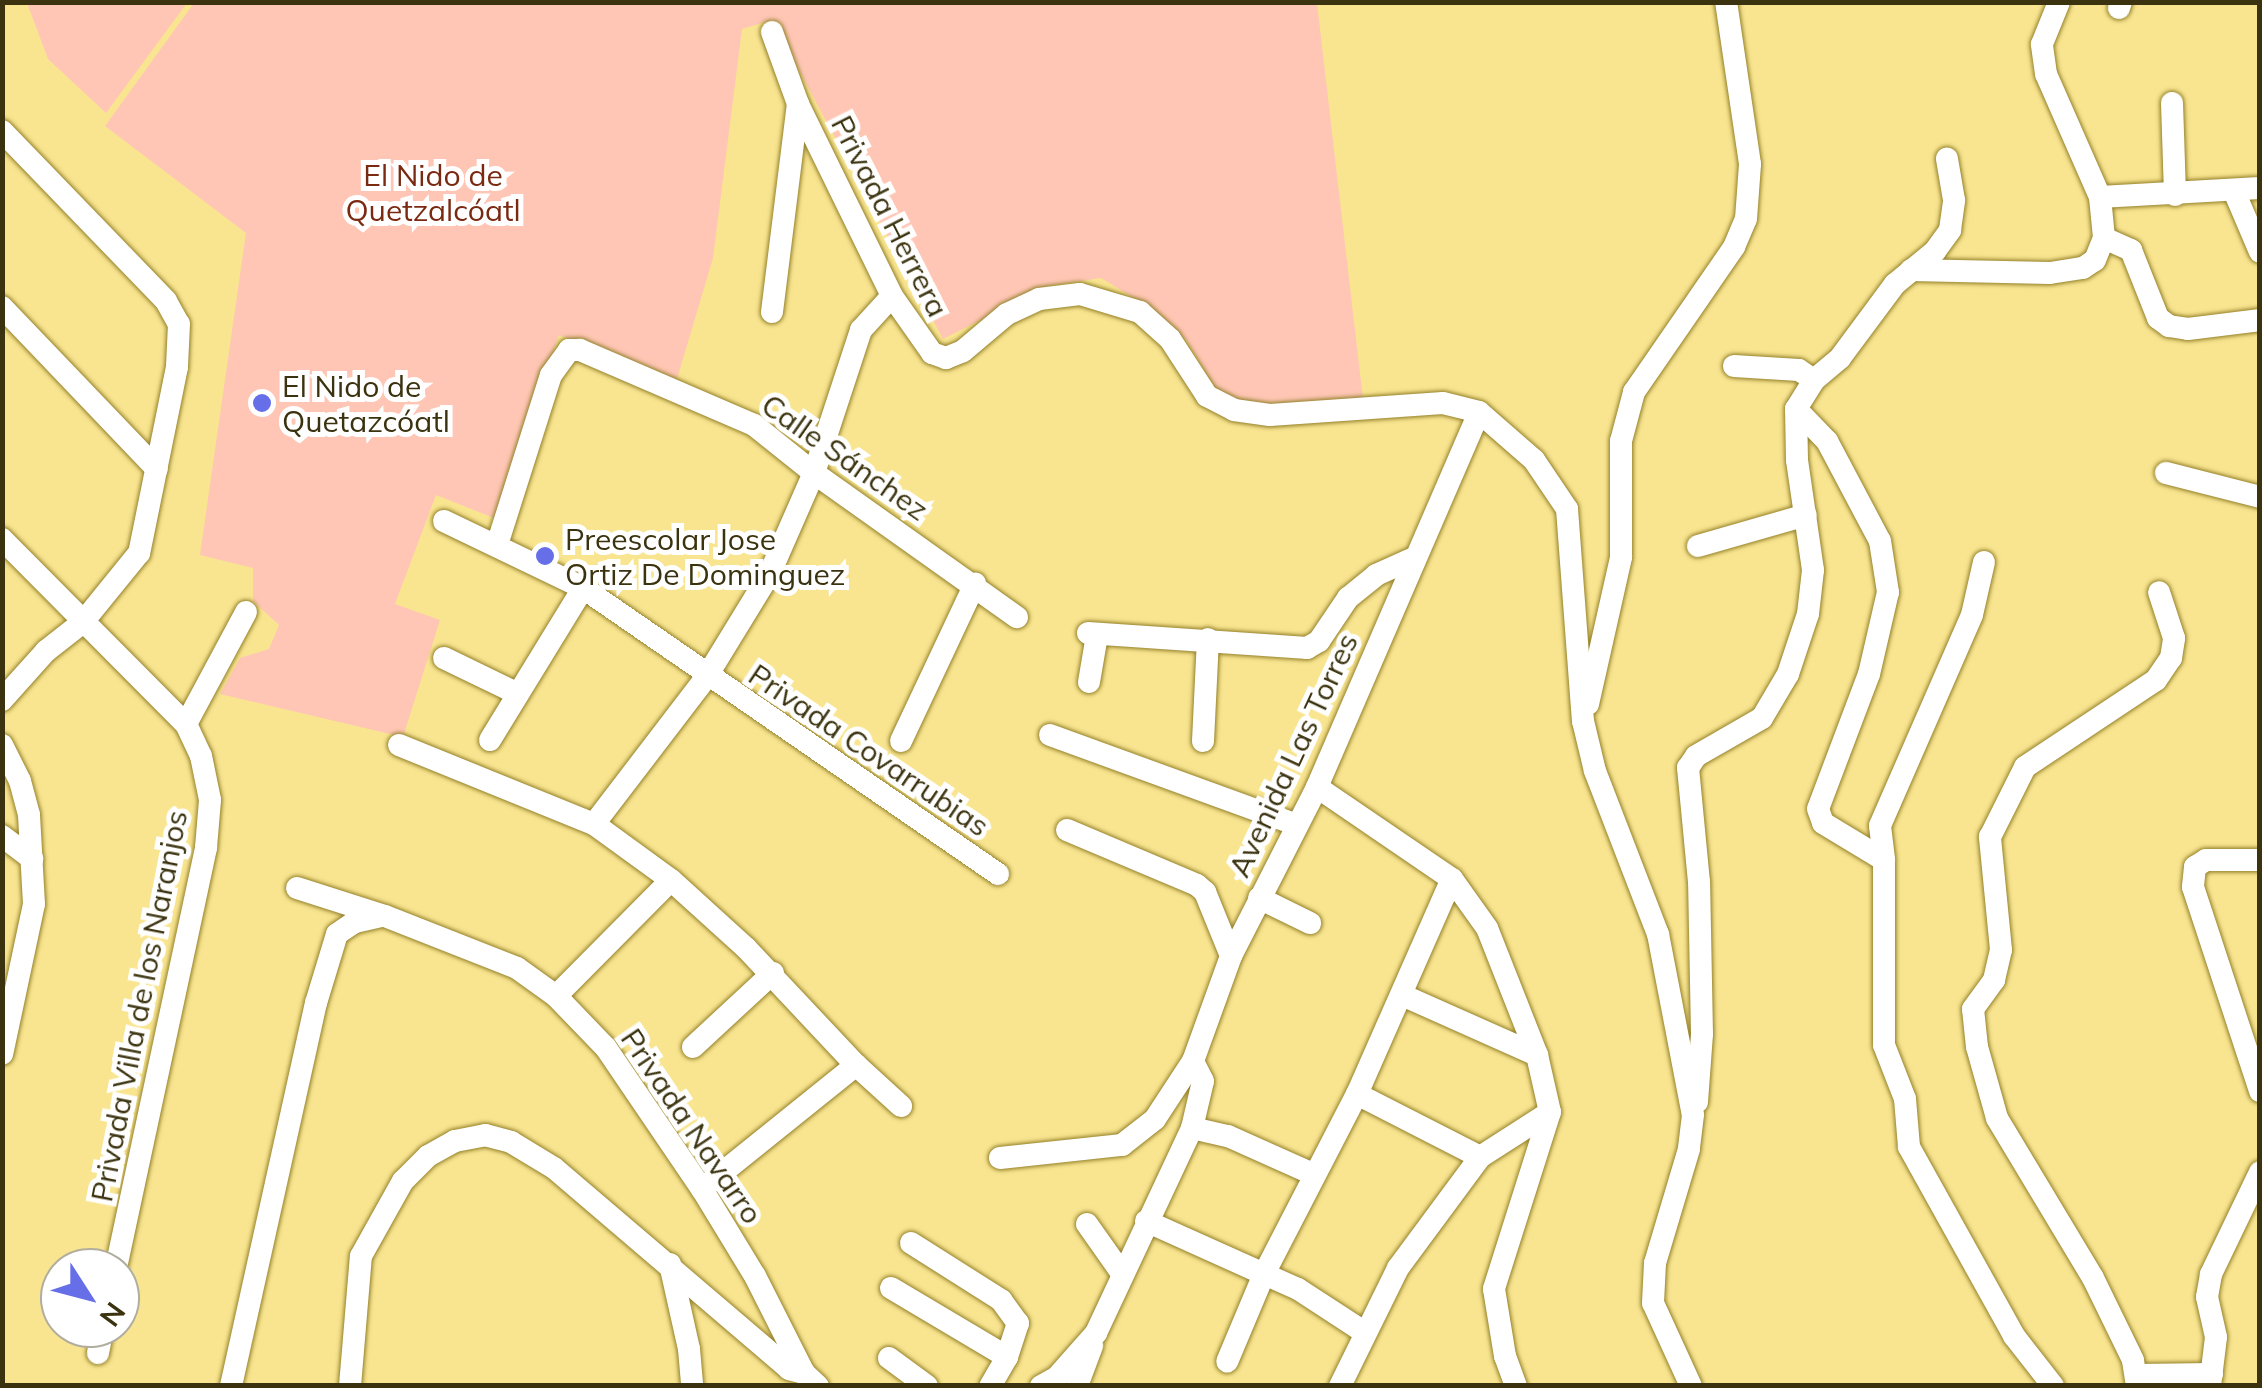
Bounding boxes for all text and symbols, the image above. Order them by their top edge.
street label: Privada Herrera [824,110,956,322]
park label: El Nido de Quetzalcóatl [345,157,521,228]
place label: El Nido de Quetazcóatl [282,368,450,438]
street label: Calle Sánchez [755,386,935,528]
marker: El Nido de Quetazcóatl [251,392,273,414]
place label: Preescolar Jose Ortiz De Dominguez [565,521,845,592]
marker: Preescolar Jose Ortiz De Dominguez [534,545,556,567]
street label: Avenida Las Torres [1221,627,1365,883]
street label: Privada Covarrubias [742,656,996,844]
street label: Privada Villa de los Naranjos [83,807,195,1205]
street label: Privada Navarro [614,1022,770,1230]
north arrow [40,1248,140,1348]
text: N [93,1296,133,1334]

